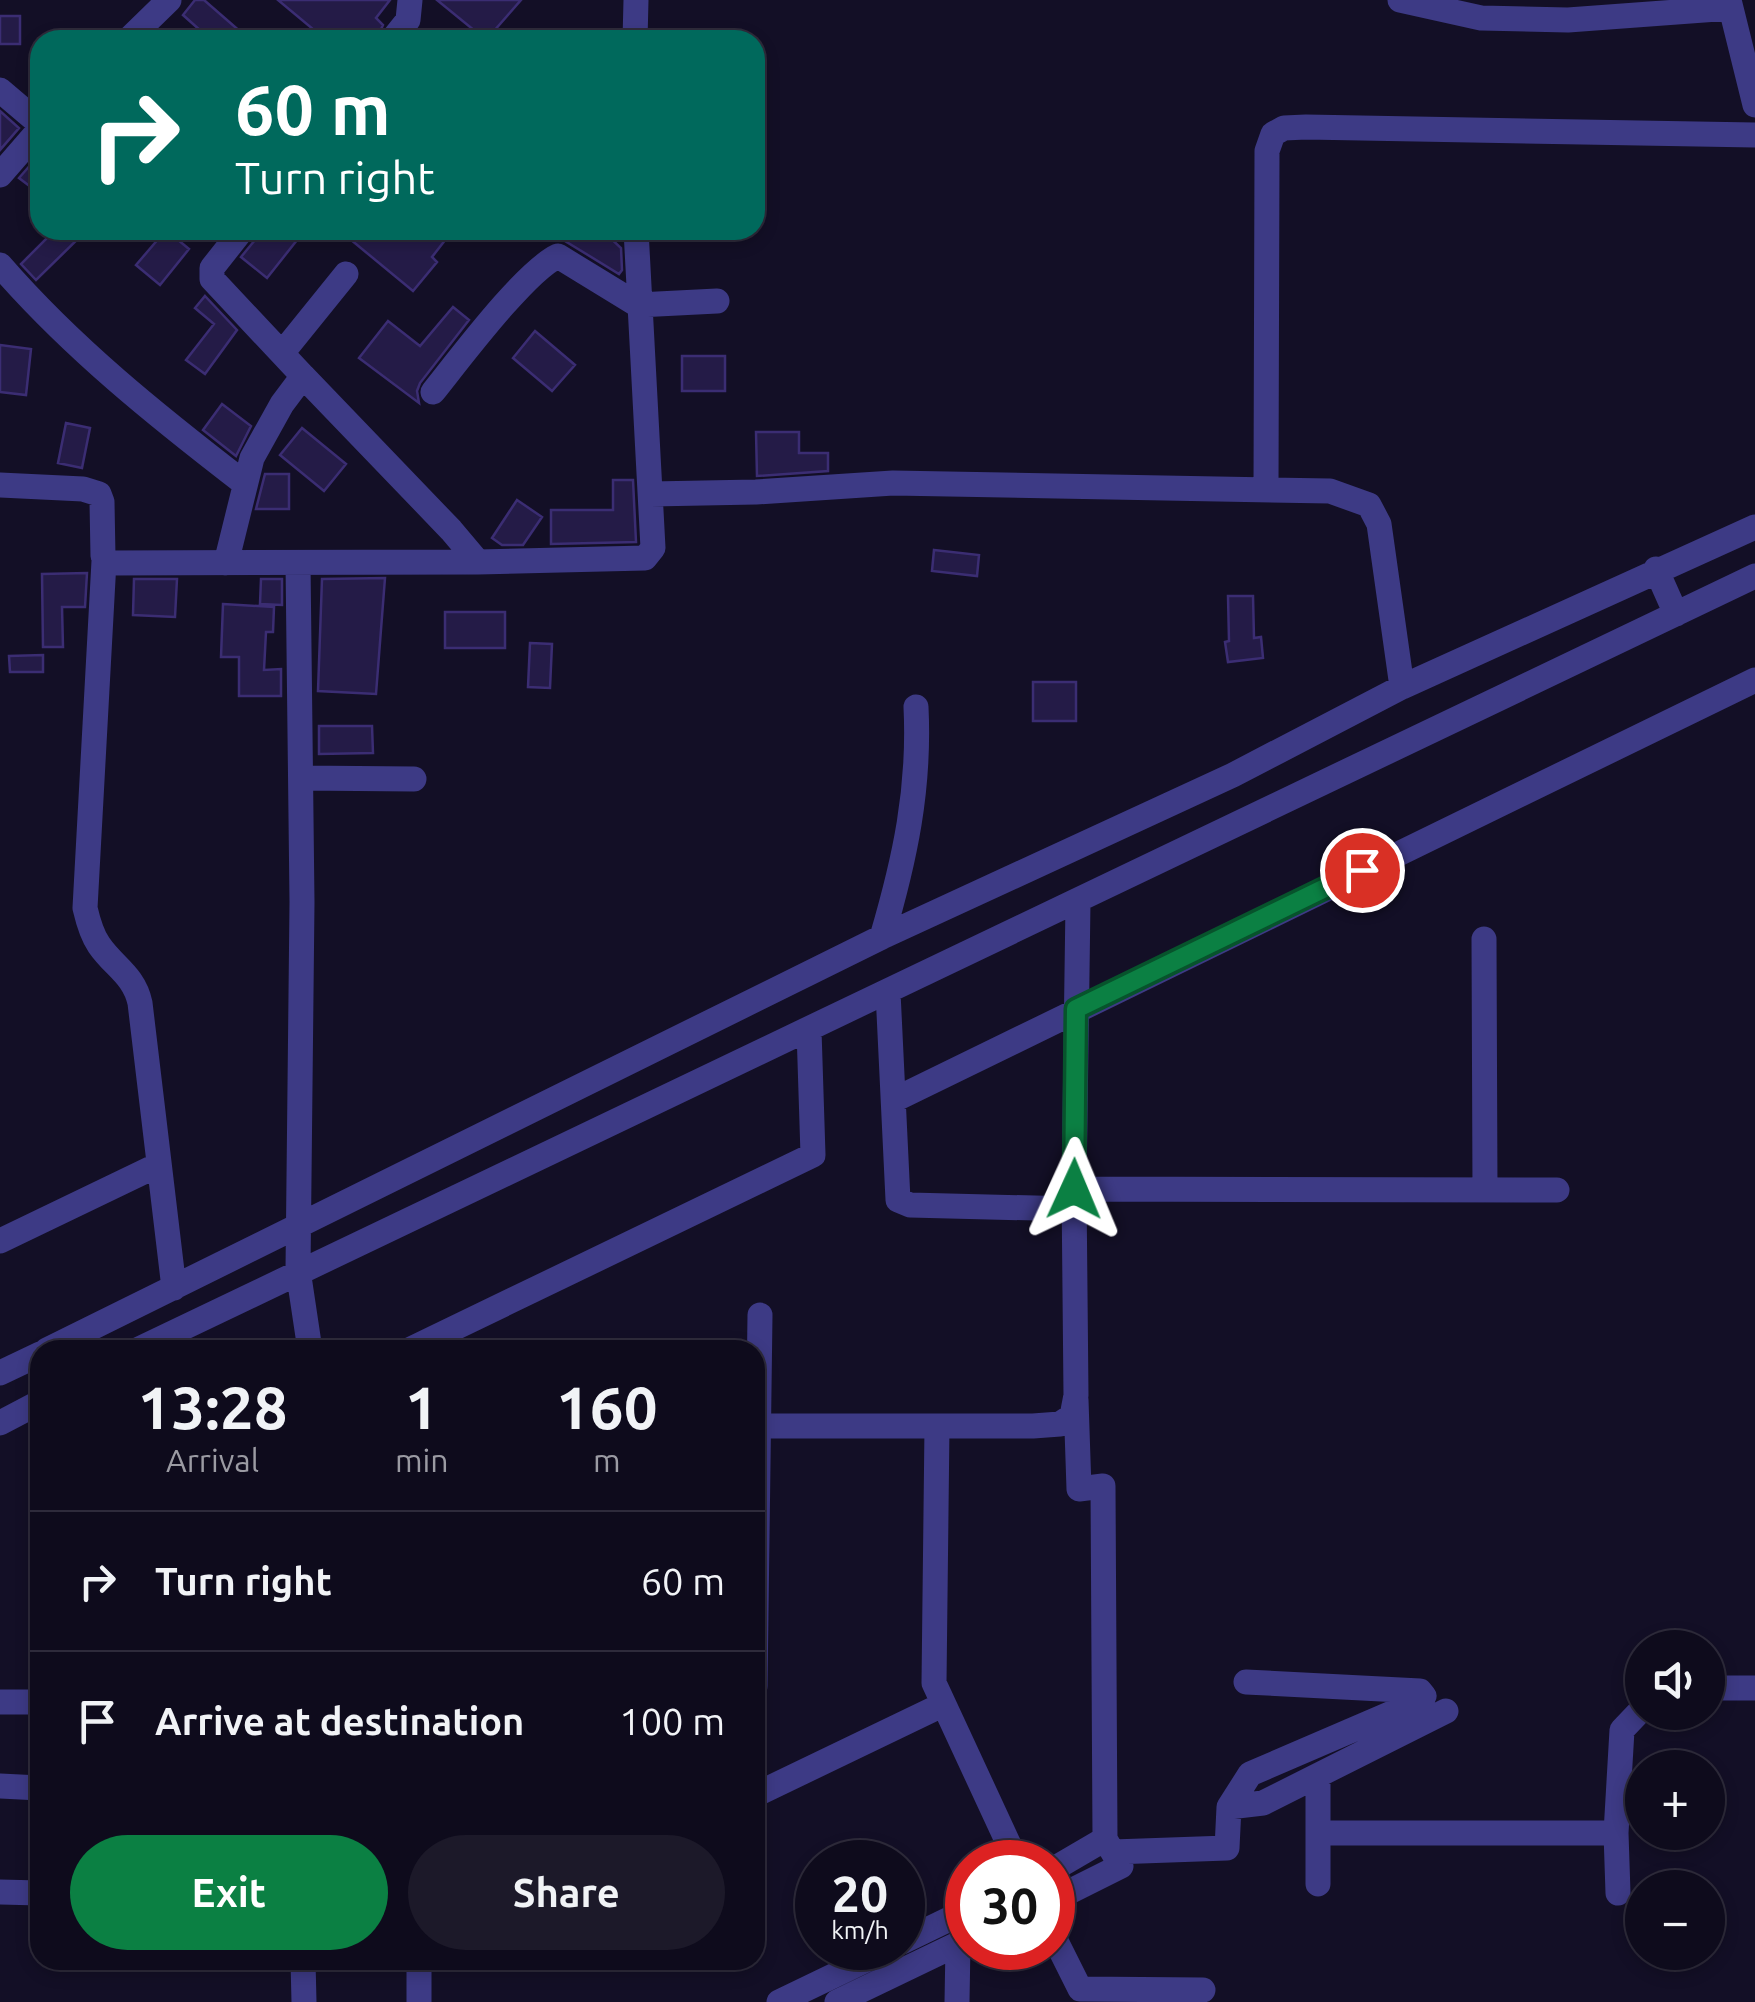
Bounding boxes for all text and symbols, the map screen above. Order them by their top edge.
icon: right [70,70,200,200]
text: 60 m [235,70,391,148]
text: Turn right [235,152,435,203]
pin [1320,828,1405,913]
icon: arrive [1335,843,1390,898]
position arrow [1022,1137,1126,1241]
text: 13:28 [137,1373,288,1440]
text: 1 [405,1373,439,1440]
text: 160 [556,1373,658,1440]
text: Arrival [166,1442,259,1478]
text: min [395,1442,449,1478]
text: m [593,1442,621,1478]
icon: right [70,1554,125,1609]
text: Turn right [155,1560,332,1602]
text: 60 m [641,1560,725,1602]
map controls [1625,1630,1725,1970]
button: sound [1625,1630,1725,1730]
icon: arrive [70,1694,125,1749]
text: Arrive at destination [155,1700,524,1742]
text: 100 m [619,1700,725,1742]
button: + [1625,1750,1725,1850]
button: Exit [70,1835,388,1950]
button: Share [408,1835,725,1950]
speed limit sign: 30 [945,1840,1075,1970]
text: 20 [832,1865,888,1921]
button: − [1625,1870,1725,1970]
text: km/h [831,1916,889,1944]

